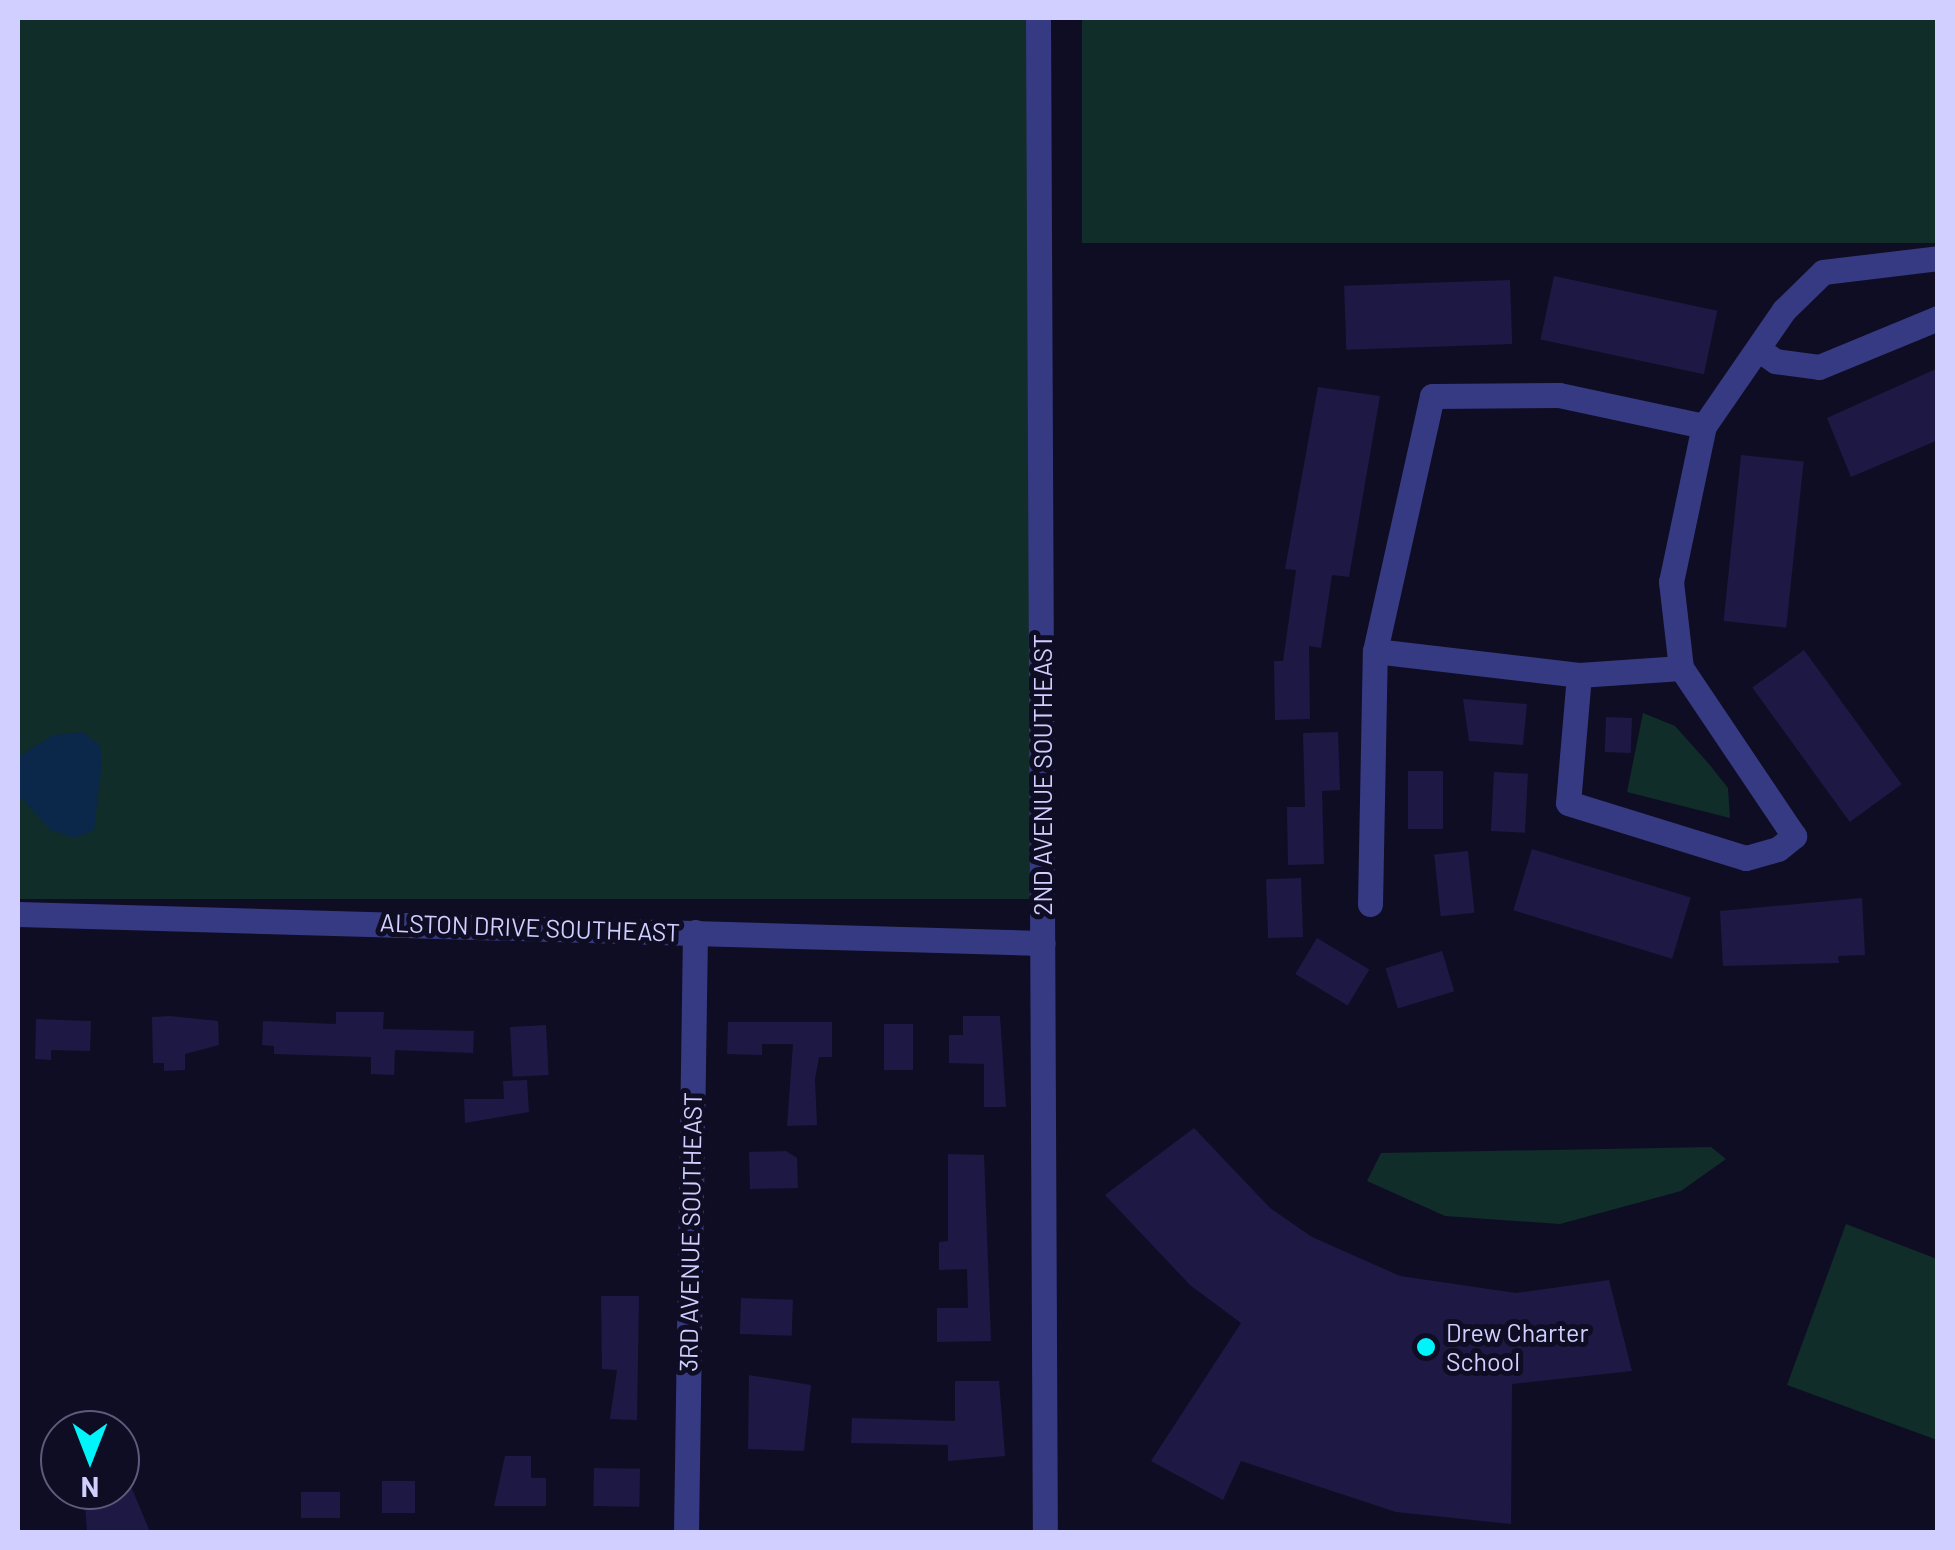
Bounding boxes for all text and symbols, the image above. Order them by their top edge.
street label: 2ND AVENUE SOUTHEAST [1027,634,1057,916]
street label: ALSTON DRIVE SOUTHEAST [379,907,681,947]
street label: 3RD AVENUE SOUTHEAST [673,1092,707,1372]
place label: Drew Charter School [1446,1318,1588,1377]
marker: Drew Charter School [1415,1336,1437,1358]
north arrow [40,1410,140,1510]
text: N [81,1471,99,1505]

